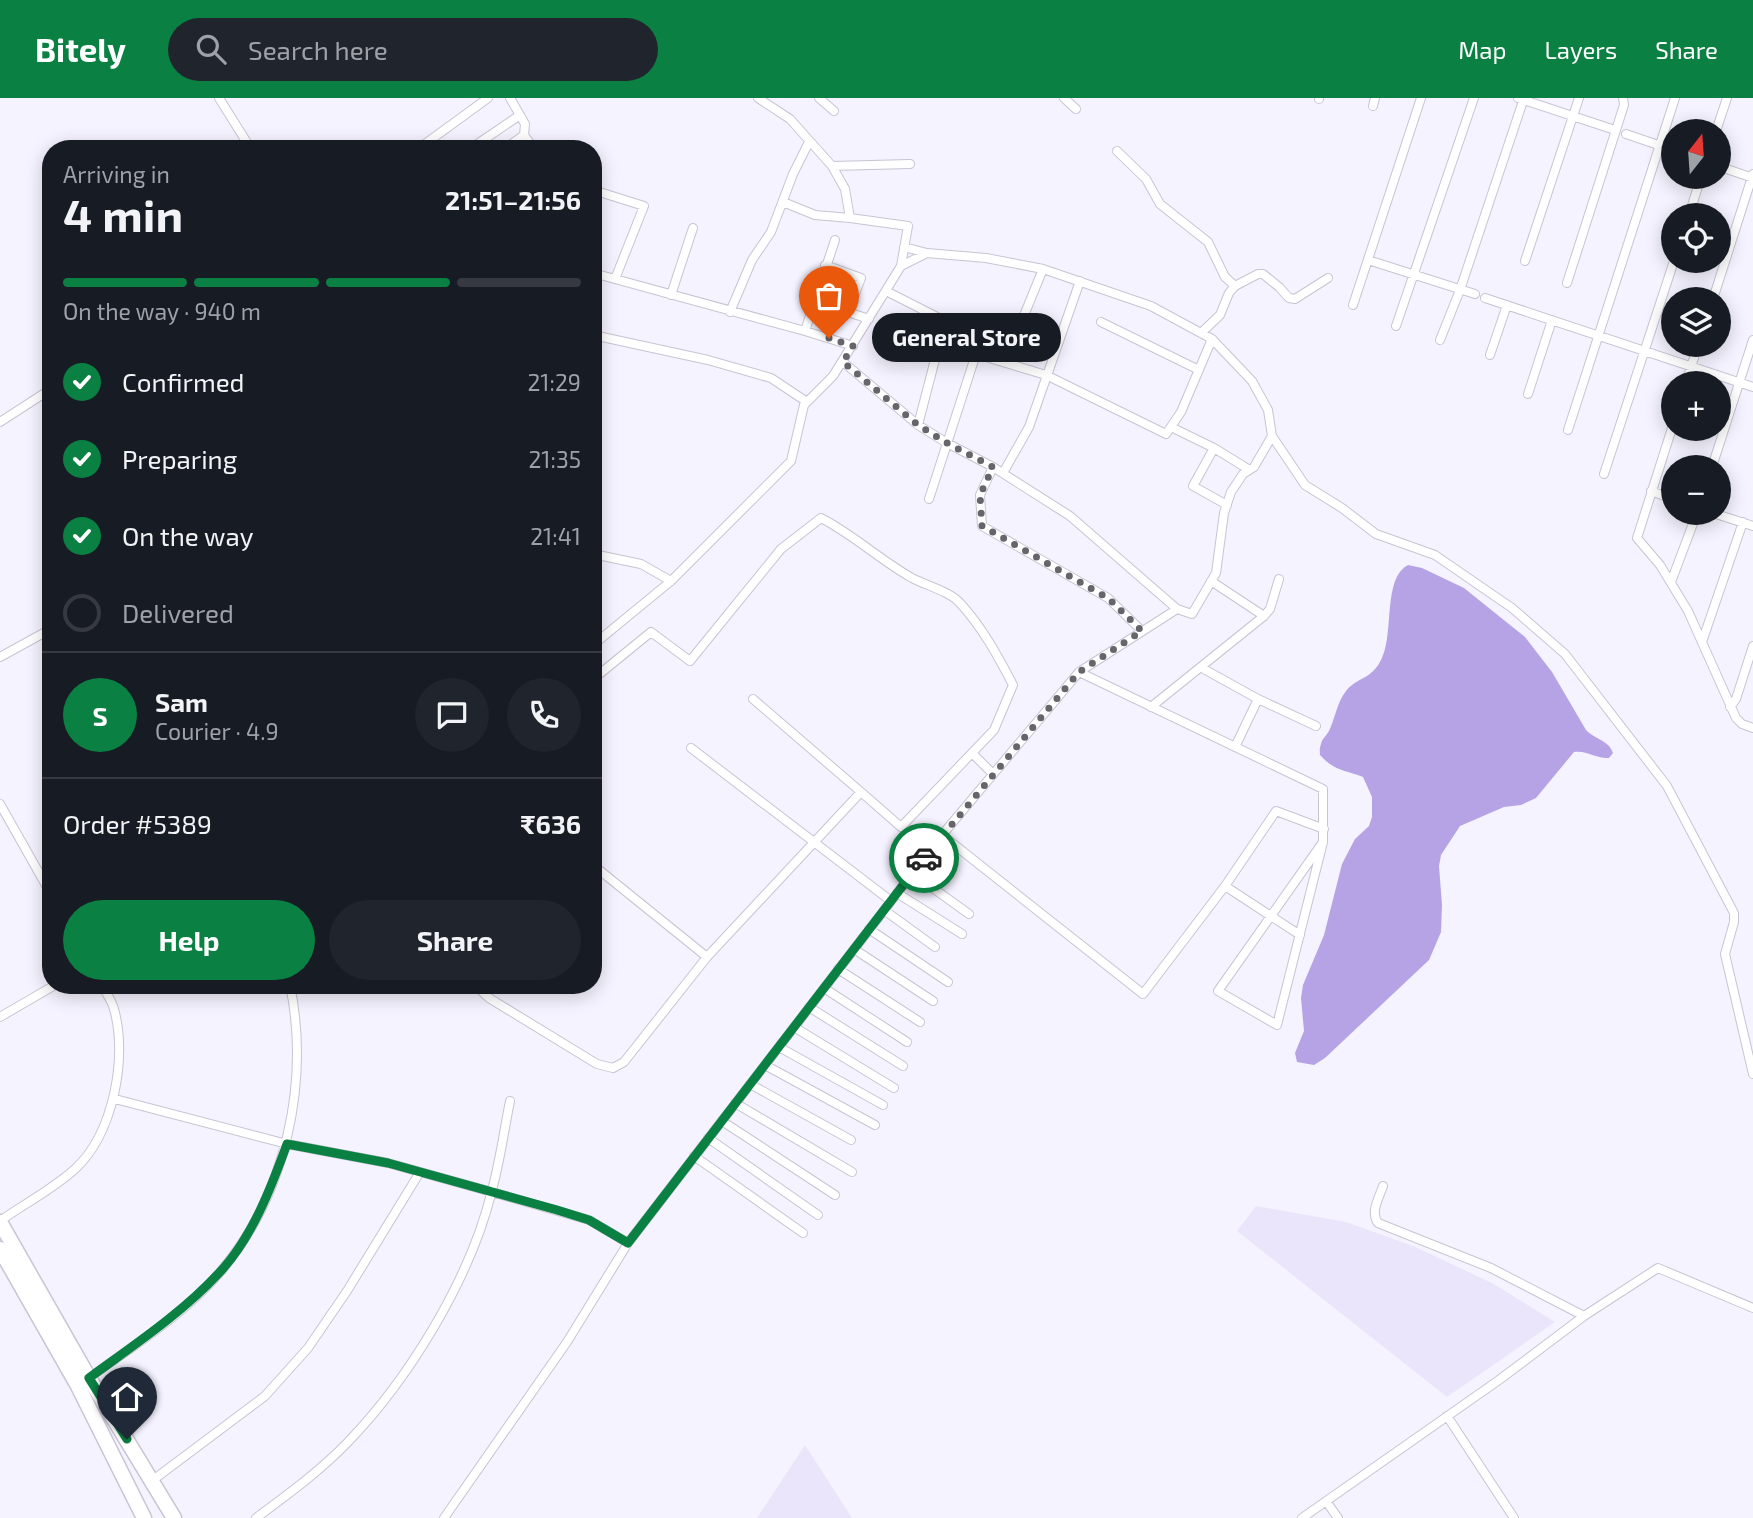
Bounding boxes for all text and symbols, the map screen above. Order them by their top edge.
search box [168,18,658,81]
text: Bitely [35,29,126,69]
icon: search [192,30,230,68]
text: Search here [248,34,388,65]
text: Map [1458,35,1506,64]
text: Layers [1544,35,1617,64]
text: Share [1655,35,1718,64]
north arrow [1661,119,1731,189]
map controls [1661,119,1731,525]
text: Arriving in [63,160,170,188]
text: 21:51–21:56 [445,184,581,215]
text: 4 min [63,186,183,241]
button: locate [1661,203,1731,273]
pin [799,266,859,338]
icon: bag [810,277,848,315]
button: layers [1661,287,1731,357]
text: On the way · 940 m [63,297,261,325]
callout: General Store [871,314,1060,362]
text: General Store [892,323,1041,351]
icon: check [63,363,101,401]
text: Confirmed [122,366,245,397]
text: 21:29 [527,368,581,396]
button: + [1661,371,1731,441]
icon: check [63,440,101,478]
text: Preparing [122,443,237,474]
text: 21:35 [528,445,581,473]
button: − [1661,455,1731,525]
icon: check [63,517,101,555]
text: On the way [122,520,253,551]
text: 21:41 [530,522,581,550]
text: Delivered [122,597,234,628]
button: chat [415,678,489,752]
button: phone [507,678,581,752]
text: Sam [155,686,208,717]
text: S [92,700,108,731]
text: Courier · 4.9 [155,717,279,745]
text: Order #5389 [63,808,212,839]
text: ₹636 [520,808,581,839]
courier [889,823,959,893]
icon: car [905,839,943,877]
button: Help [63,900,315,980]
button: Share [329,900,581,980]
pin [97,1367,157,1439]
icon: home [108,1378,146,1416]

